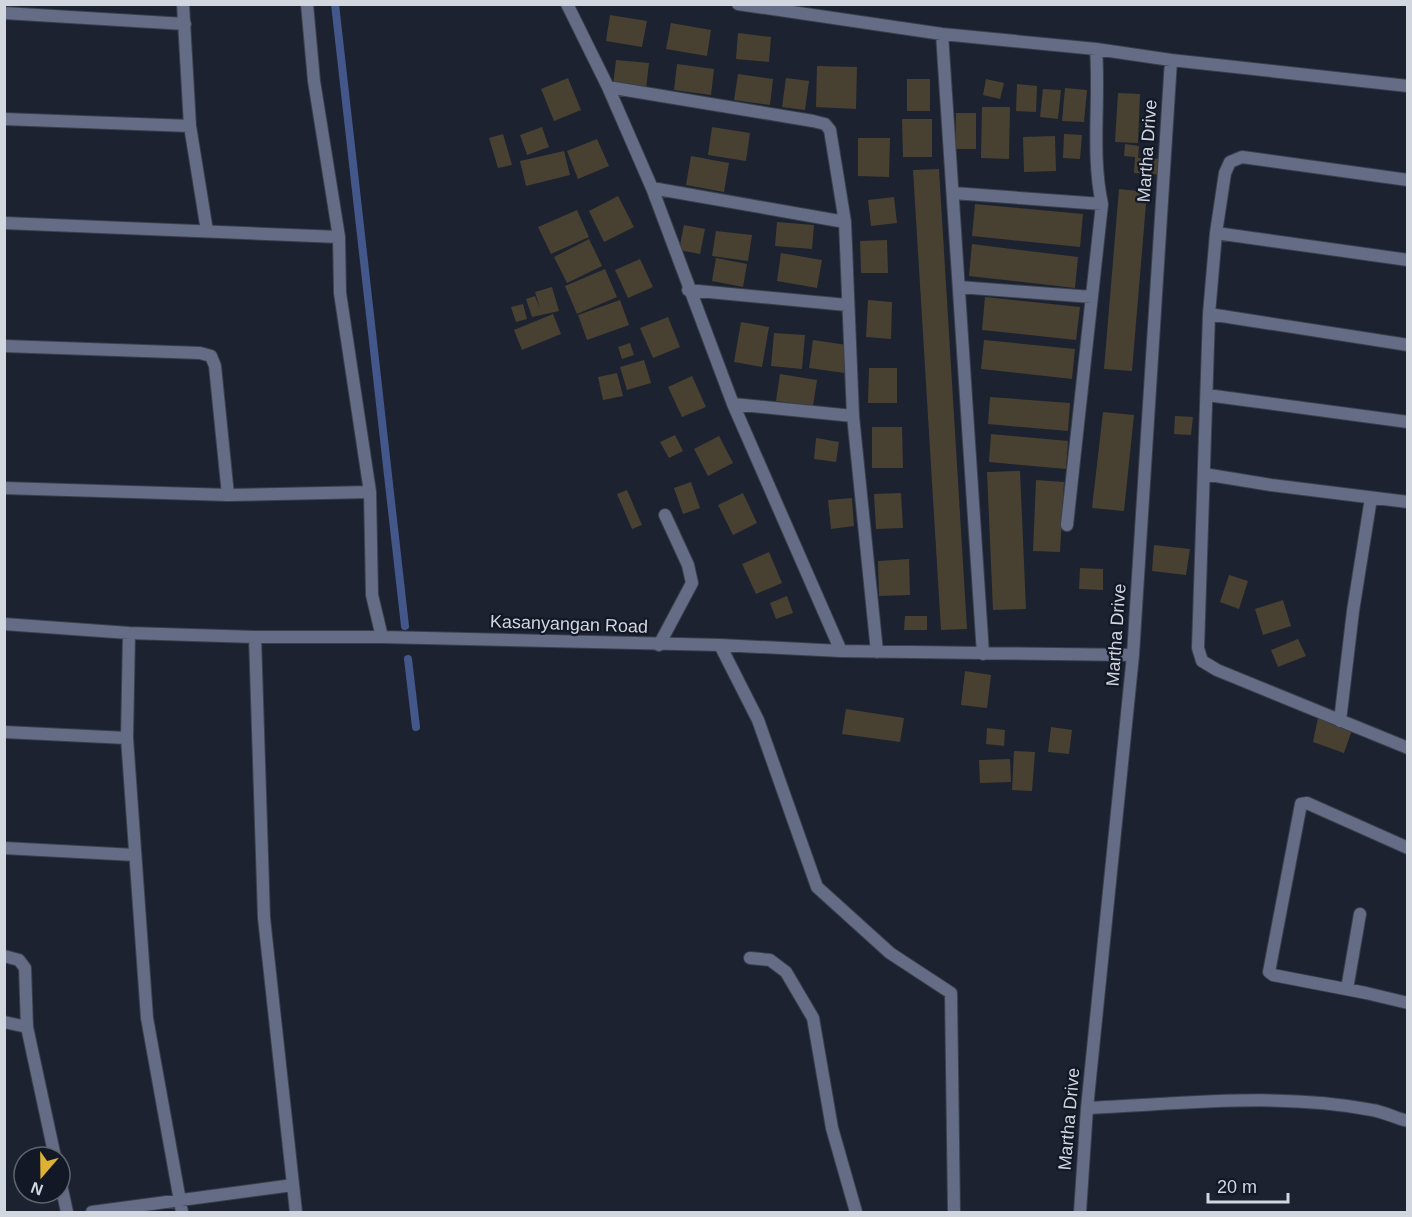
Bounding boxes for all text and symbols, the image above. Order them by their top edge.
street label: Martha Drive [1133,99,1161,203]
street label: Martha Drive [1102,583,1130,687]
street label: Kasanyangan Road [490,611,648,637]
street label: Martha Drive [1055,1067,1083,1171]
north arrow [12,1145,72,1205]
scale bar [1208,1166,1288,1204]
text: 20 m [1217,1177,1257,1197]
text: N [29,1179,45,1199]

